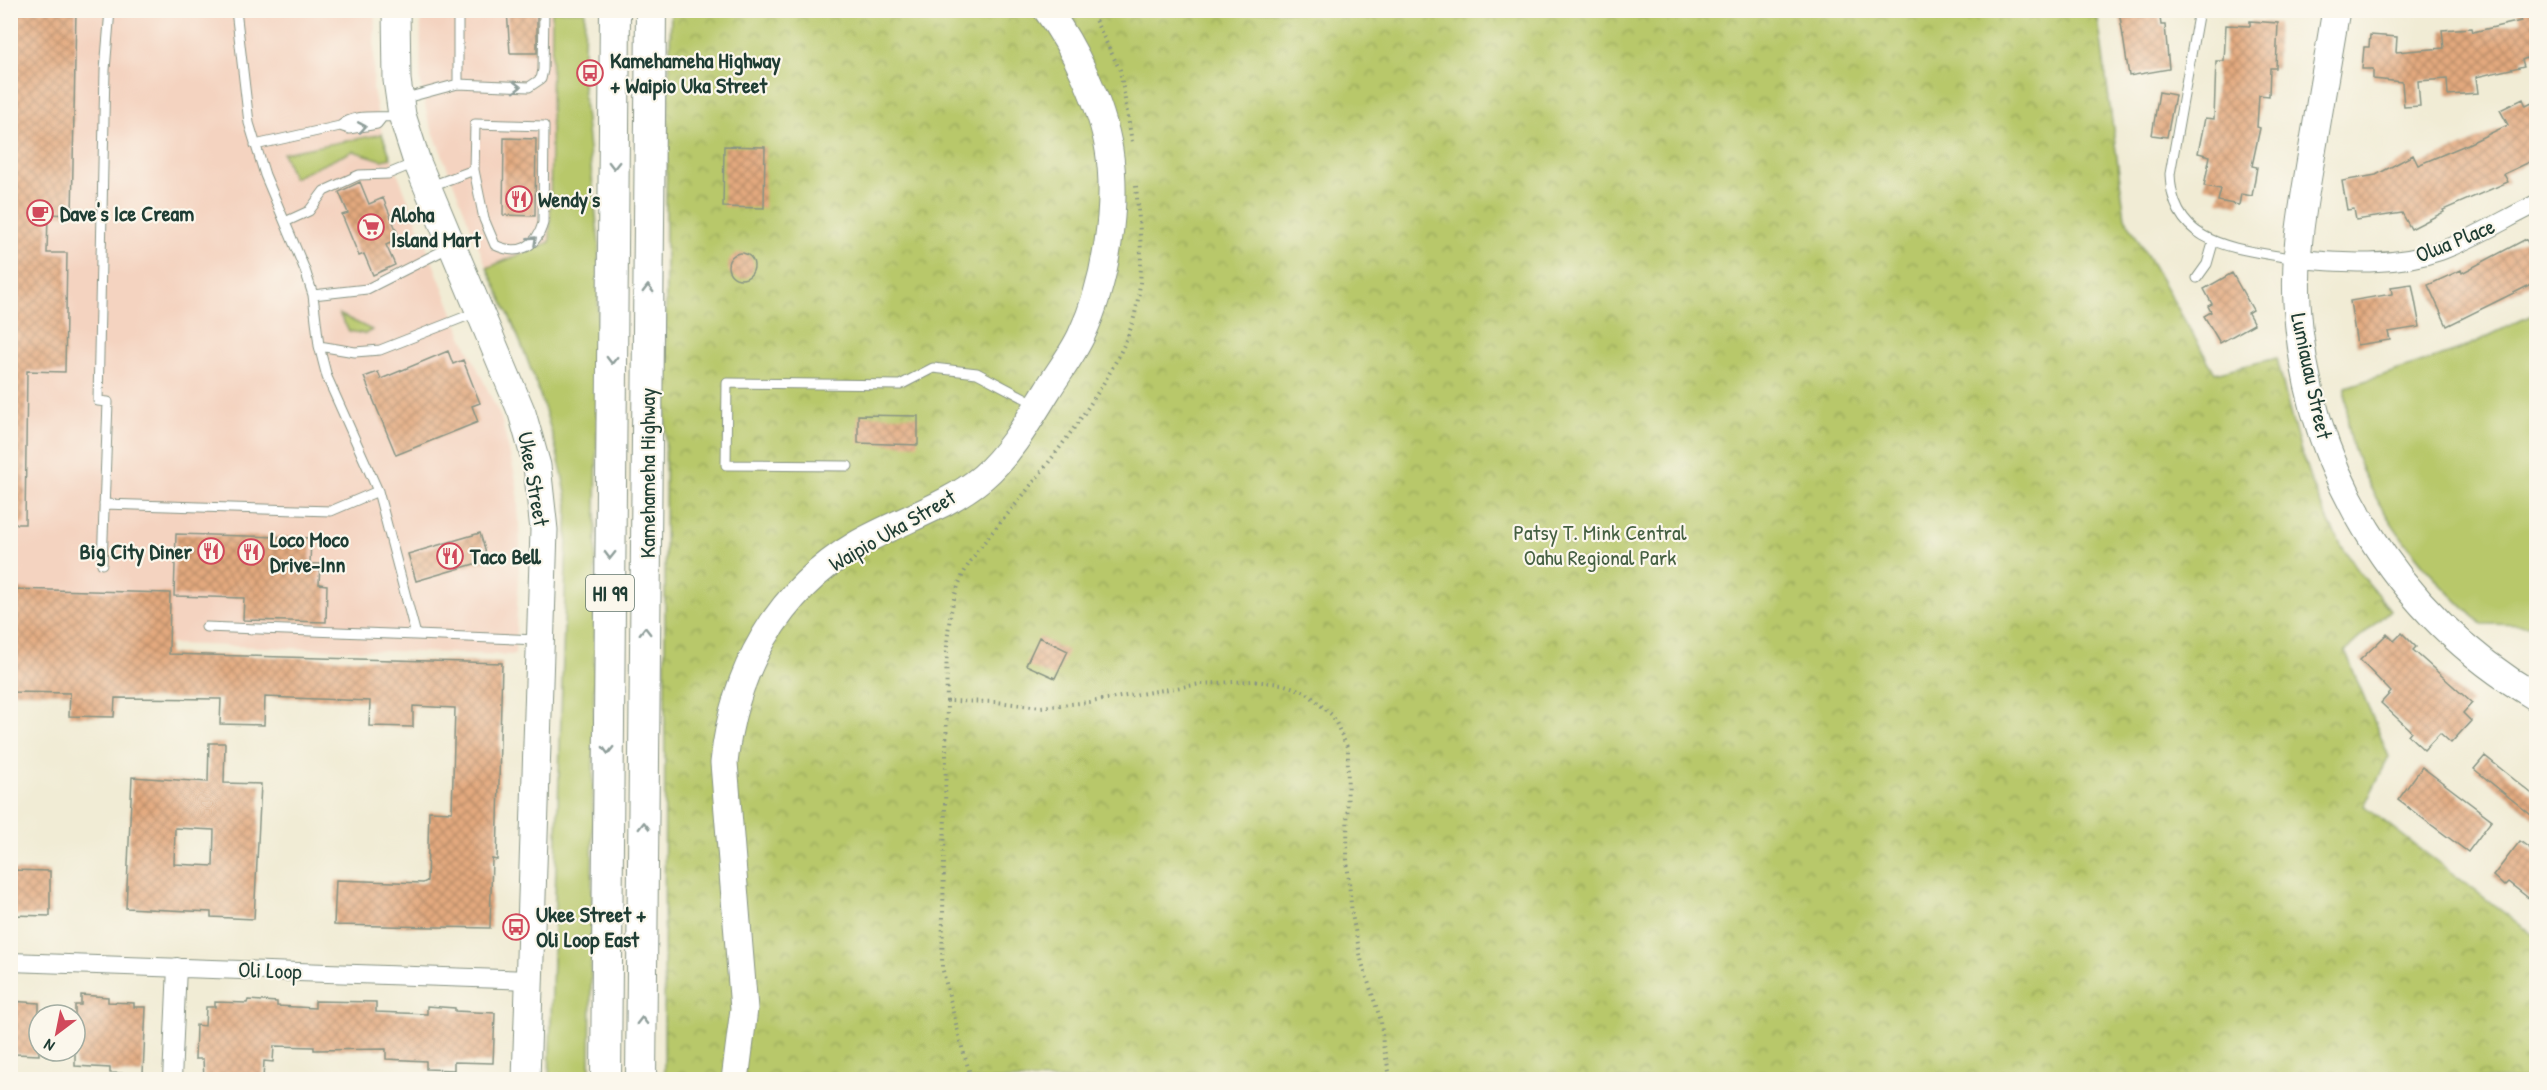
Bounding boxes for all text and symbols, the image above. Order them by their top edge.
place label: Kamehameha Highway + Waipio Uka Street [610,45,781,101]
bus stop icon: Kamehameha Highway + Waipio Uka Street [575,58,605,88]
one-way arrow [512,81,521,93]
one-way arrow [356,121,366,134]
one-way arrow [608,160,620,169]
restaurant icon: Wendy's [504,184,534,214]
place label: Wendy's [538,184,601,215]
cafe icon: Dave's Ice Cream [25,198,55,228]
place label: Dave's Ice Cream [60,198,194,228]
place label: Aloha Island Mart [391,199,482,254]
street label: Olua Place [2411,210,2499,269]
supermarket icon: Aloha Island Mart [356,212,386,242]
one-way arrow [526,236,536,247]
one-way arrow [642,285,654,294]
street label: Lumiauau Street [2284,310,2340,442]
one-way arrow [606,355,618,364]
street label: Kamehameha Highway [632,388,662,558]
street label: Ukee Street [511,430,557,529]
street label: Waipio Uka Street [823,481,961,578]
park label: Patsy T. Mink Central Oahu Regional Park [1513,517,1687,572]
place label: Loco Moco Drive-Inn [270,524,349,579]
place label: Big City Diner [80,536,193,567]
restaurant icon: Big City Diner [196,536,226,566]
restaurant icon: Loco Moco Drive-Inn [236,537,266,567]
restaurant icon: Taco Bell [435,541,465,571]
place label: Taco Bell [469,541,541,571]
one-way arrow [604,550,616,559]
road number: HI 99 [586,575,634,611]
one-way arrow [639,627,651,636]
one-way arrow [602,745,615,754]
one-way arrow [637,822,650,831]
place label: Ukee Street + Oli Loop East [536,899,647,955]
bus stop icon: Ukee Street + Oli Loop East [501,912,531,942]
street label: Oli Loop [238,954,303,986]
north arrow [27,1003,87,1063]
one-way arrow [636,1017,648,1026]
text: N [39,1034,58,1057]

